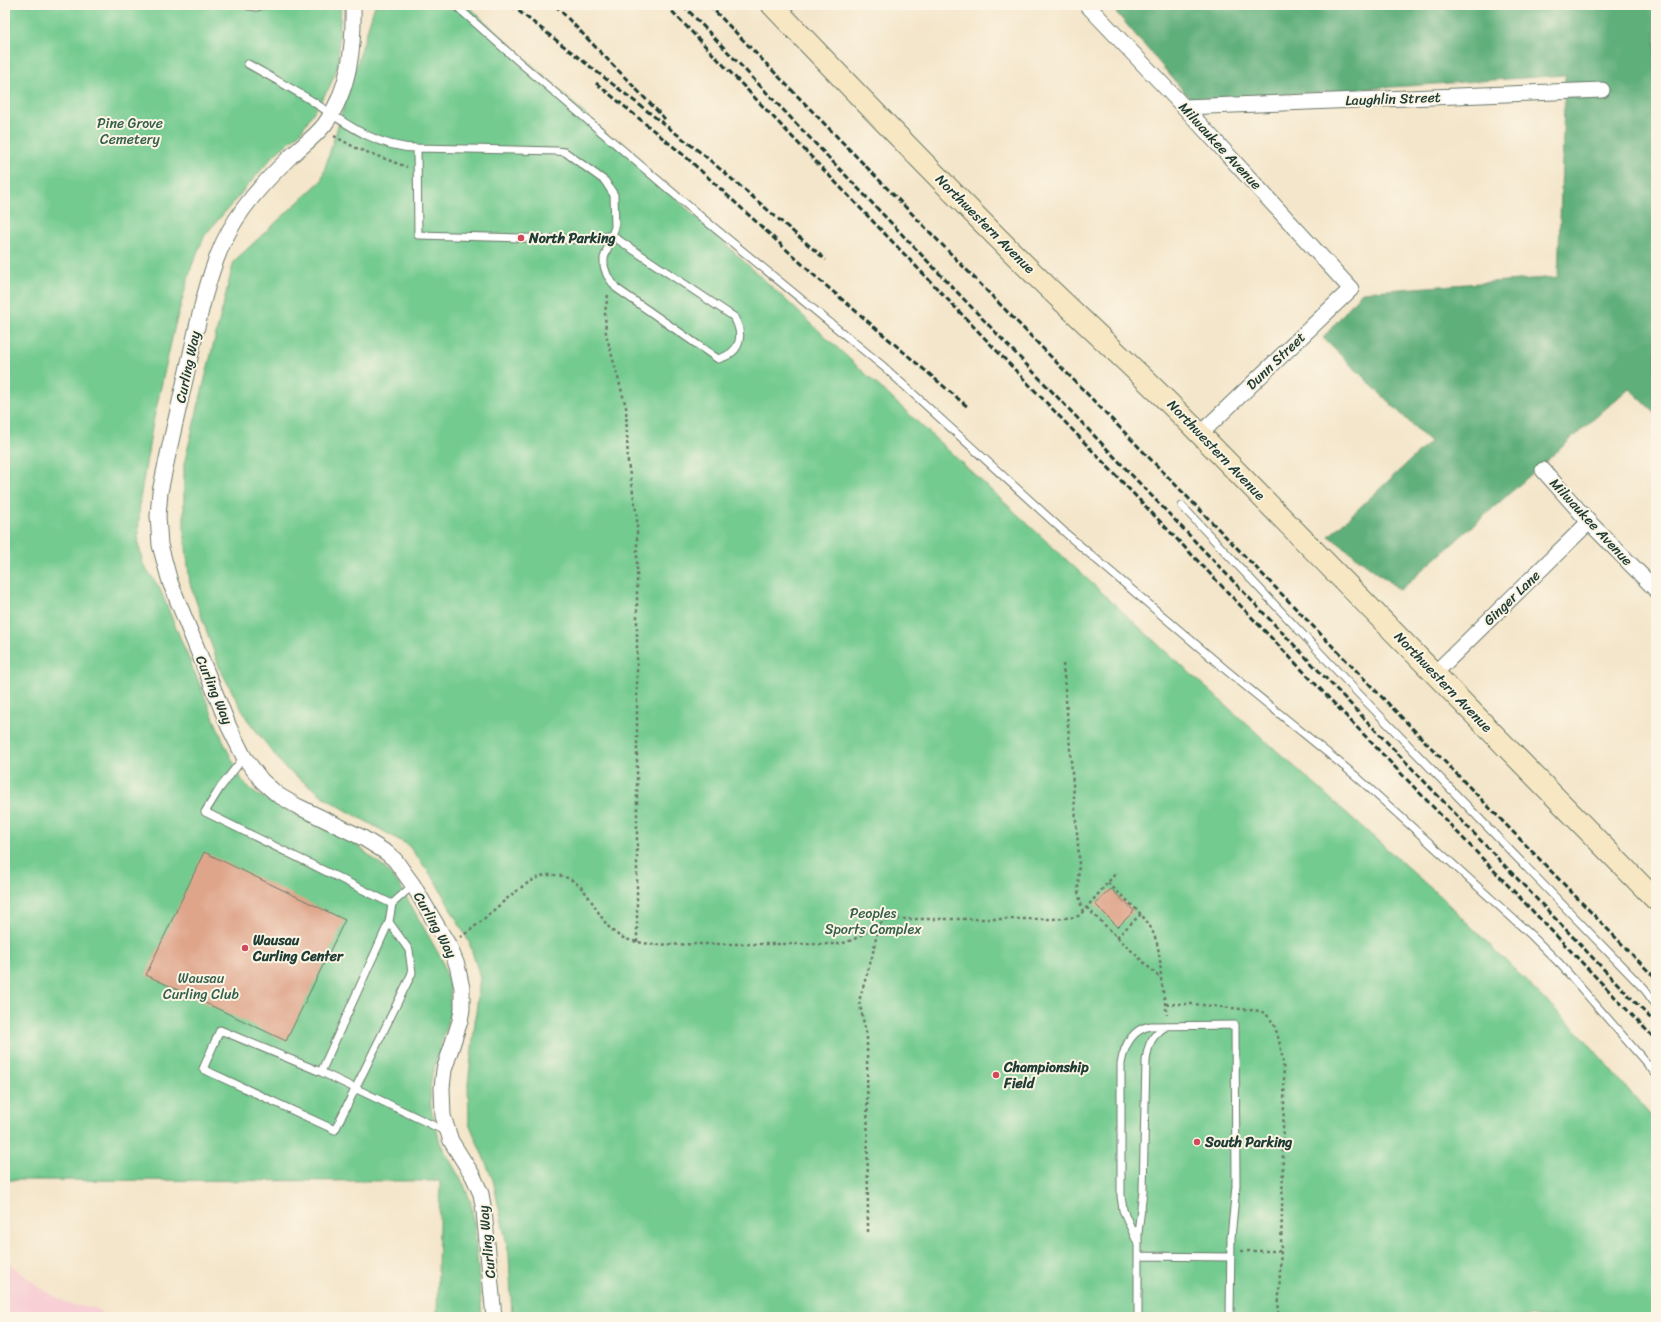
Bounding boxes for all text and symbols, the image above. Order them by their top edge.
street label: Laughlin Street [1345,85,1441,113]
street label: Milwaukee Avenue [1172,96,1268,196]
park label: Pine Grove Cemetery [97,111,163,152]
street label: Northwestern Avenue [929,168,1041,280]
place label: North Parking [528,226,617,251]
marker: North Parking [516,233,526,243]
street label: Dunn Street [1240,326,1312,396]
street label: Curling Way [168,328,208,405]
street label: Northwestern Avenue [1161,393,1271,507]
street label: Milwaukee Avenue [1543,472,1639,572]
street label: Ginger Lane [1477,564,1547,632]
street label: Northwestern Avenue [1388,625,1498,739]
street label: Curling Way [188,651,240,729]
street label: Curling Way [406,887,464,964]
park label: Peoples Sports Complex [825,901,922,942]
place label: Wausau Curling Center [252,928,344,969]
marker: Wausau Curling Center [240,943,250,953]
park label: Wausau Curling Club [163,966,239,1007]
place label: Championship Field [1003,1055,1089,1096]
marker: Championship Field [991,1070,1001,1080]
place label: South Parking [1204,1130,1292,1155]
marker: South Parking [1192,1137,1202,1147]
street label: Curling Way [471,1204,503,1280]

